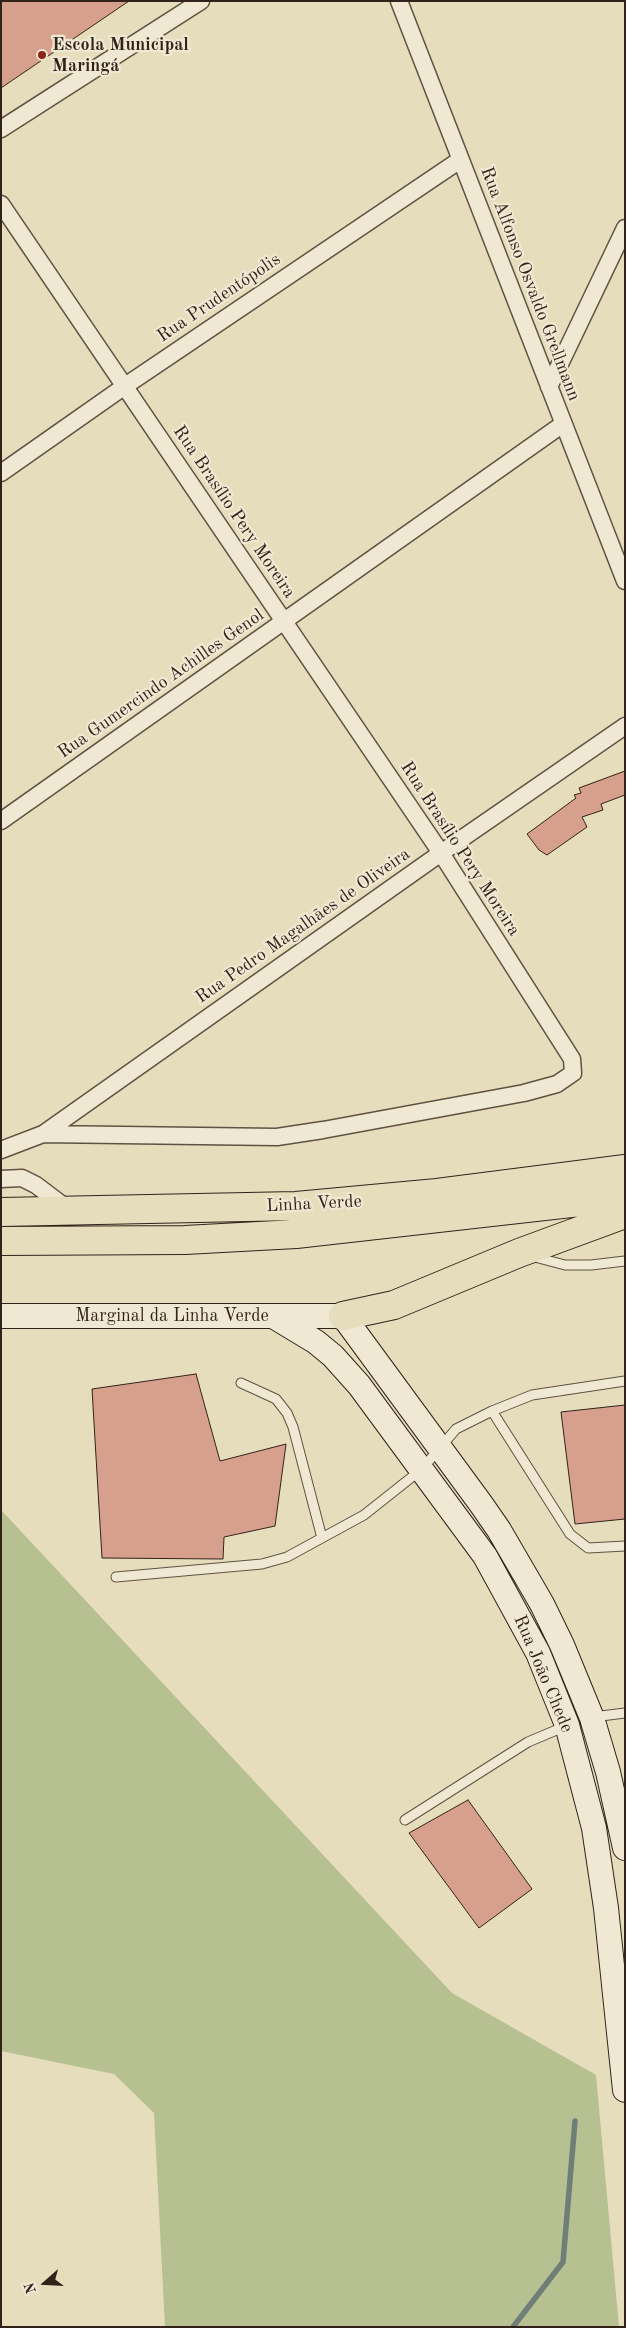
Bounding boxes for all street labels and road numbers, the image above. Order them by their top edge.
street label: Rua Alfonso Osvaldo Grellmann [475,164,585,404]
street label: Rua Prudentópolis [153,249,285,347]
street label: Rua Brasílio Pery Moreira [168,421,300,603]
street label: Rua Gumercindo Achilles Genol [54,604,268,764]
street label: Rua Brasílio Pery Moreira [395,758,525,940]
street label: Rua Pedro Magalhães de Oliveira [191,843,415,1009]
street label: Linha Verde [266,1191,362,1217]
street label: Marginal da Linha Verde [75,1305,269,1327]
street label: Rua João Chede [508,1612,578,1736]

